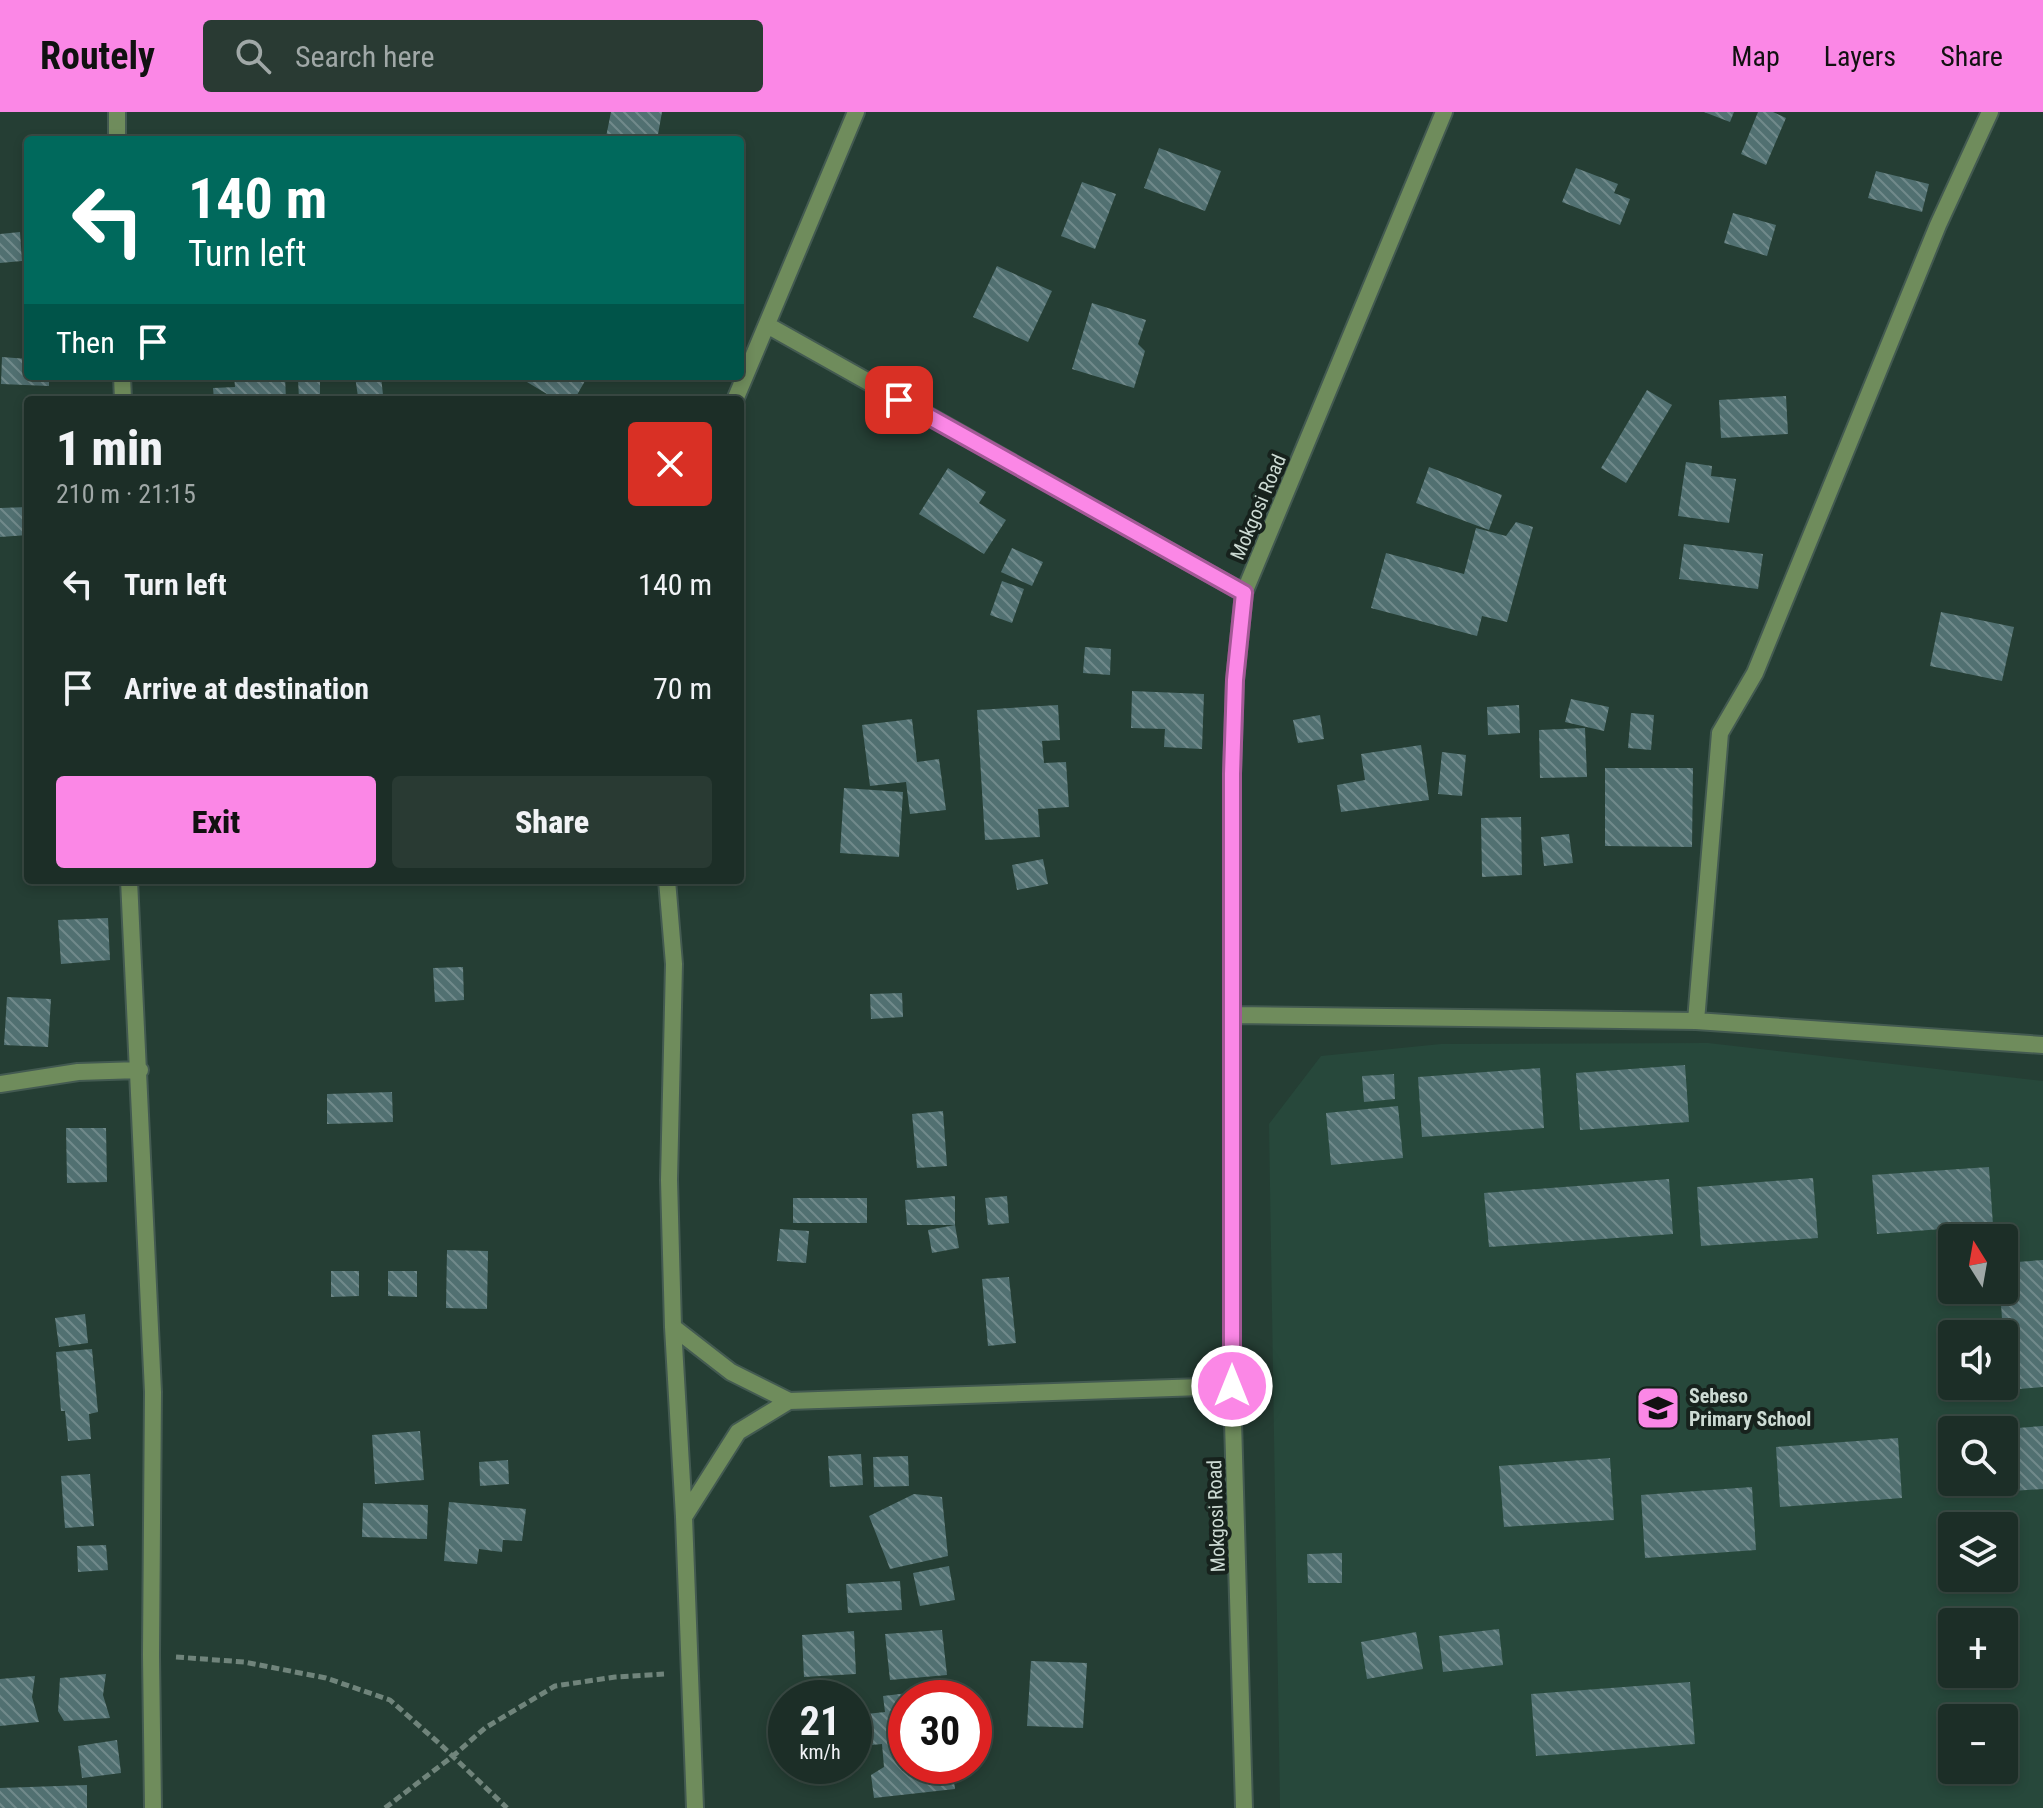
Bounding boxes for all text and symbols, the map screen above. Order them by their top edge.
search box [203,20,763,92]
text: Routely [40,34,155,78]
icon: search [231,34,275,78]
text: Search here [295,39,435,74]
text: Map [1731,40,1780,73]
text: Layers [1824,40,1896,73]
text: Share [1940,40,2003,73]
text: 140 m [188,166,327,232]
icon: left [56,168,160,272]
text: Turn left [188,233,306,275]
icon: arrive [131,320,175,364]
text: Then [56,325,115,360]
pin [865,366,933,434]
icon: arrive [877,378,921,422]
text: 1 min [56,420,163,477]
button: close [628,422,712,506]
street label: Mokgosi Road [1225,451,1291,563]
text: 210 m · 21:15 [56,479,196,509]
icon: left [56,562,100,606]
text: Turn left [124,567,227,602]
text: 140 m [638,567,712,602]
icon: arrive [56,666,100,710]
text: Arrive at destination [124,671,369,706]
text: 70 m [653,671,712,706]
button: Exit [56,776,376,868]
button: Share [392,776,712,868]
north arrow [1938,1224,2018,1304]
map controls [1938,1224,2018,1784]
button: sound [1938,1320,2018,1400]
position arrow [1190,1344,1274,1428]
school or university icon: Sebeso Primary School [1634,1384,1682,1432]
place label: Sebeso Primary School [1689,1384,1811,1431]
button: search [1938,1416,2018,1496]
street label: Mokgosi Road [1202,1459,1230,1573]
button: layers [1938,1512,2018,1592]
button: + [1938,1608,2018,1688]
speed limit sign: 30 [888,1680,992,1784]
text: 21 [800,1698,840,1745]
button: − [1938,1704,2018,1784]
text: km/h [799,1740,841,1764]

